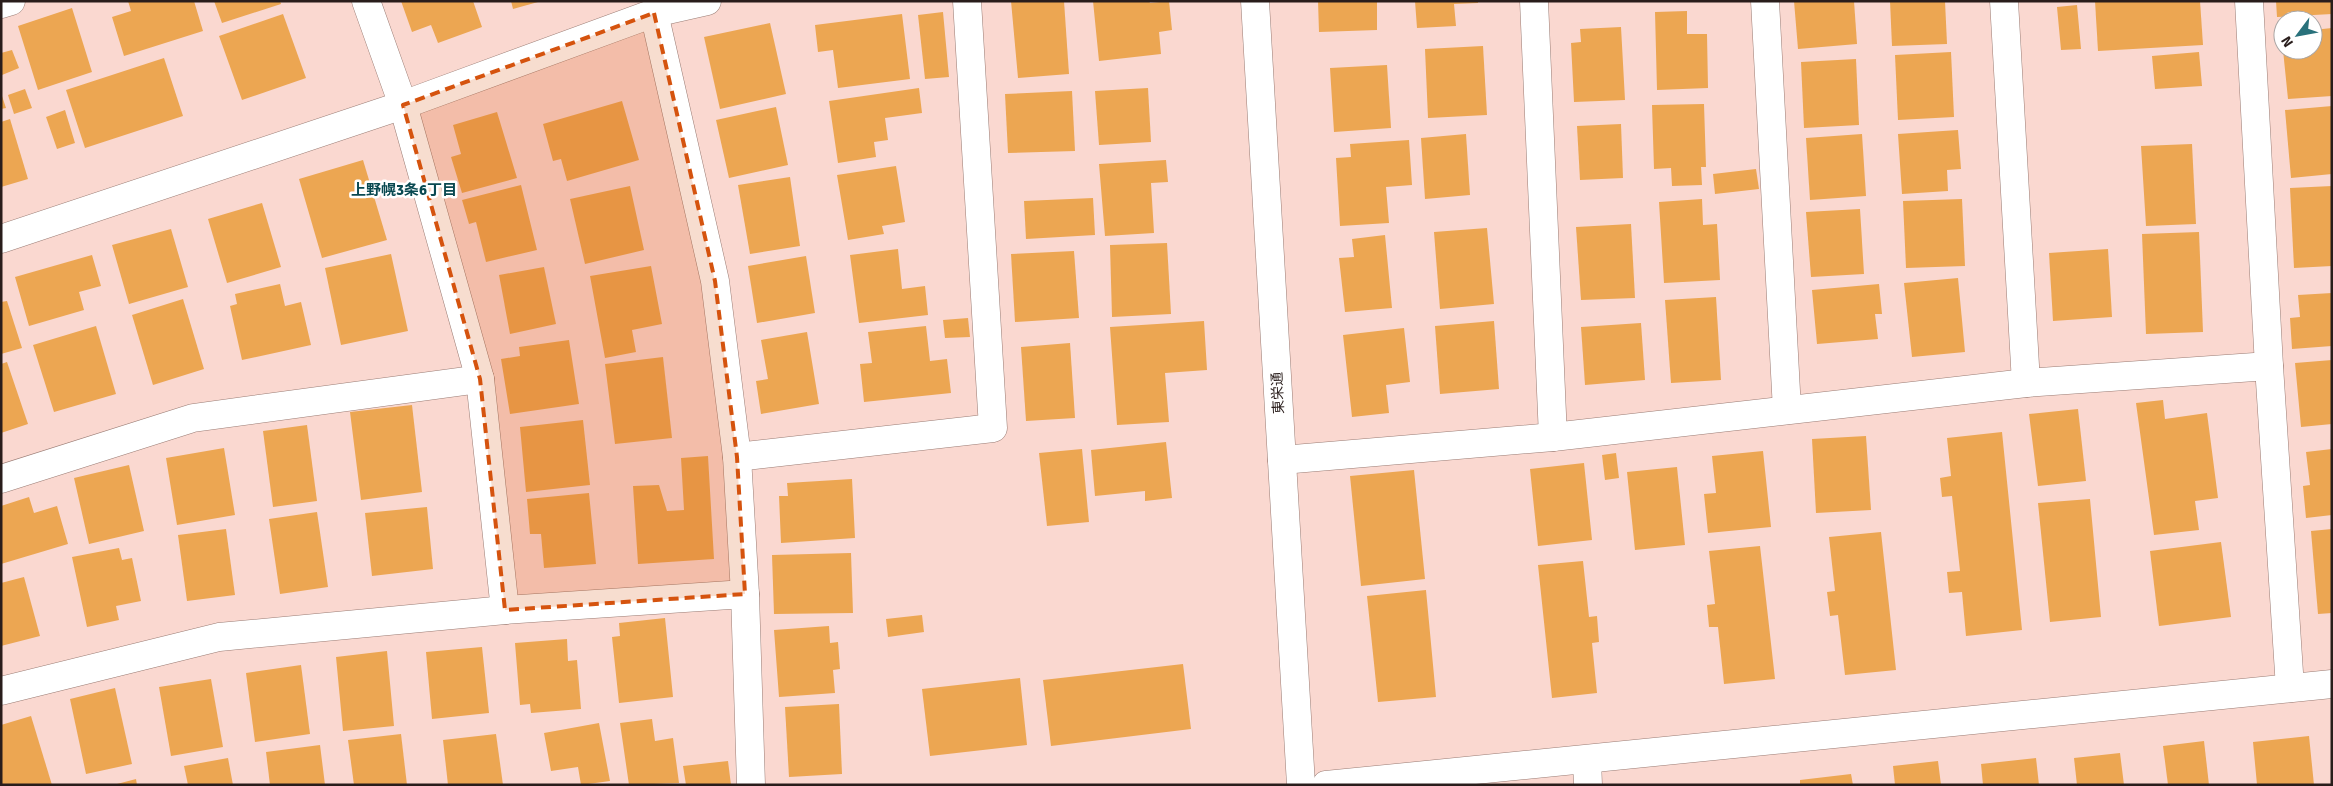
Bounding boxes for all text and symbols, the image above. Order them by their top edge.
north arrow [2273,10,2323,60]
text: N [2278,33,2297,50]
district label: 上野幌3条6丁目 [351,181,457,199]
street label: 東栄通 [1268,372,1288,414]

